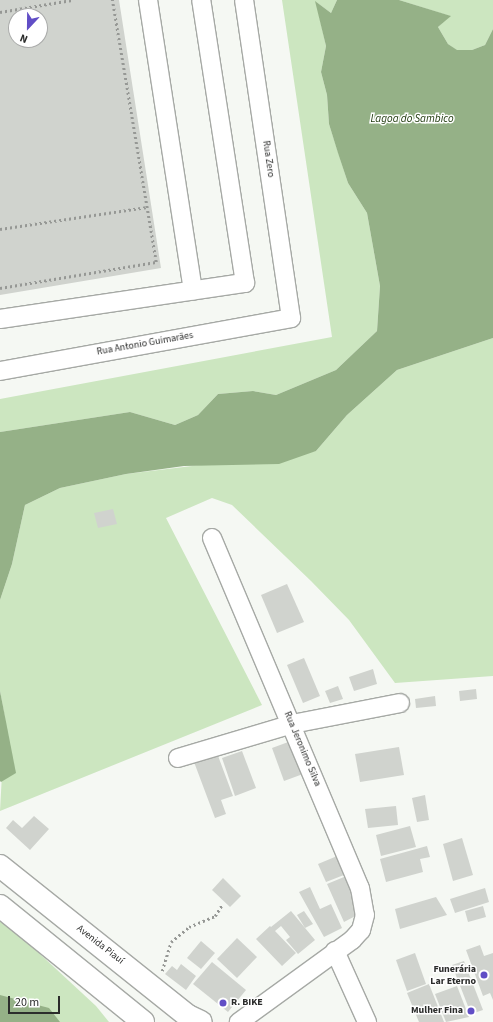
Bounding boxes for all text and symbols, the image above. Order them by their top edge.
north arrow [8,8,48,48]
text: N [17,30,30,47]
water label: Lagoa do Sambico [370,112,454,126]
street label: Rua Zero [259,140,277,178]
street label: Rua Antonio Guimarães [96,330,194,358]
street label: Rua Jeronimo Silva [281,710,323,788]
street label: Avenida Piauí [74,923,126,967]
place label: Funerária Lar Eterno [430,963,476,986]
marker: Funerária Lar Eterno [479,970,489,980]
scale bar [10,988,62,1014]
text: 20 m [15,994,39,1011]
place label: R. BIKE [231,997,263,1009]
marker: R. BIKE [218,998,228,1008]
place label: Mulher Fina [411,1005,463,1017]
marker: Mulher Fina [466,1006,476,1016]

